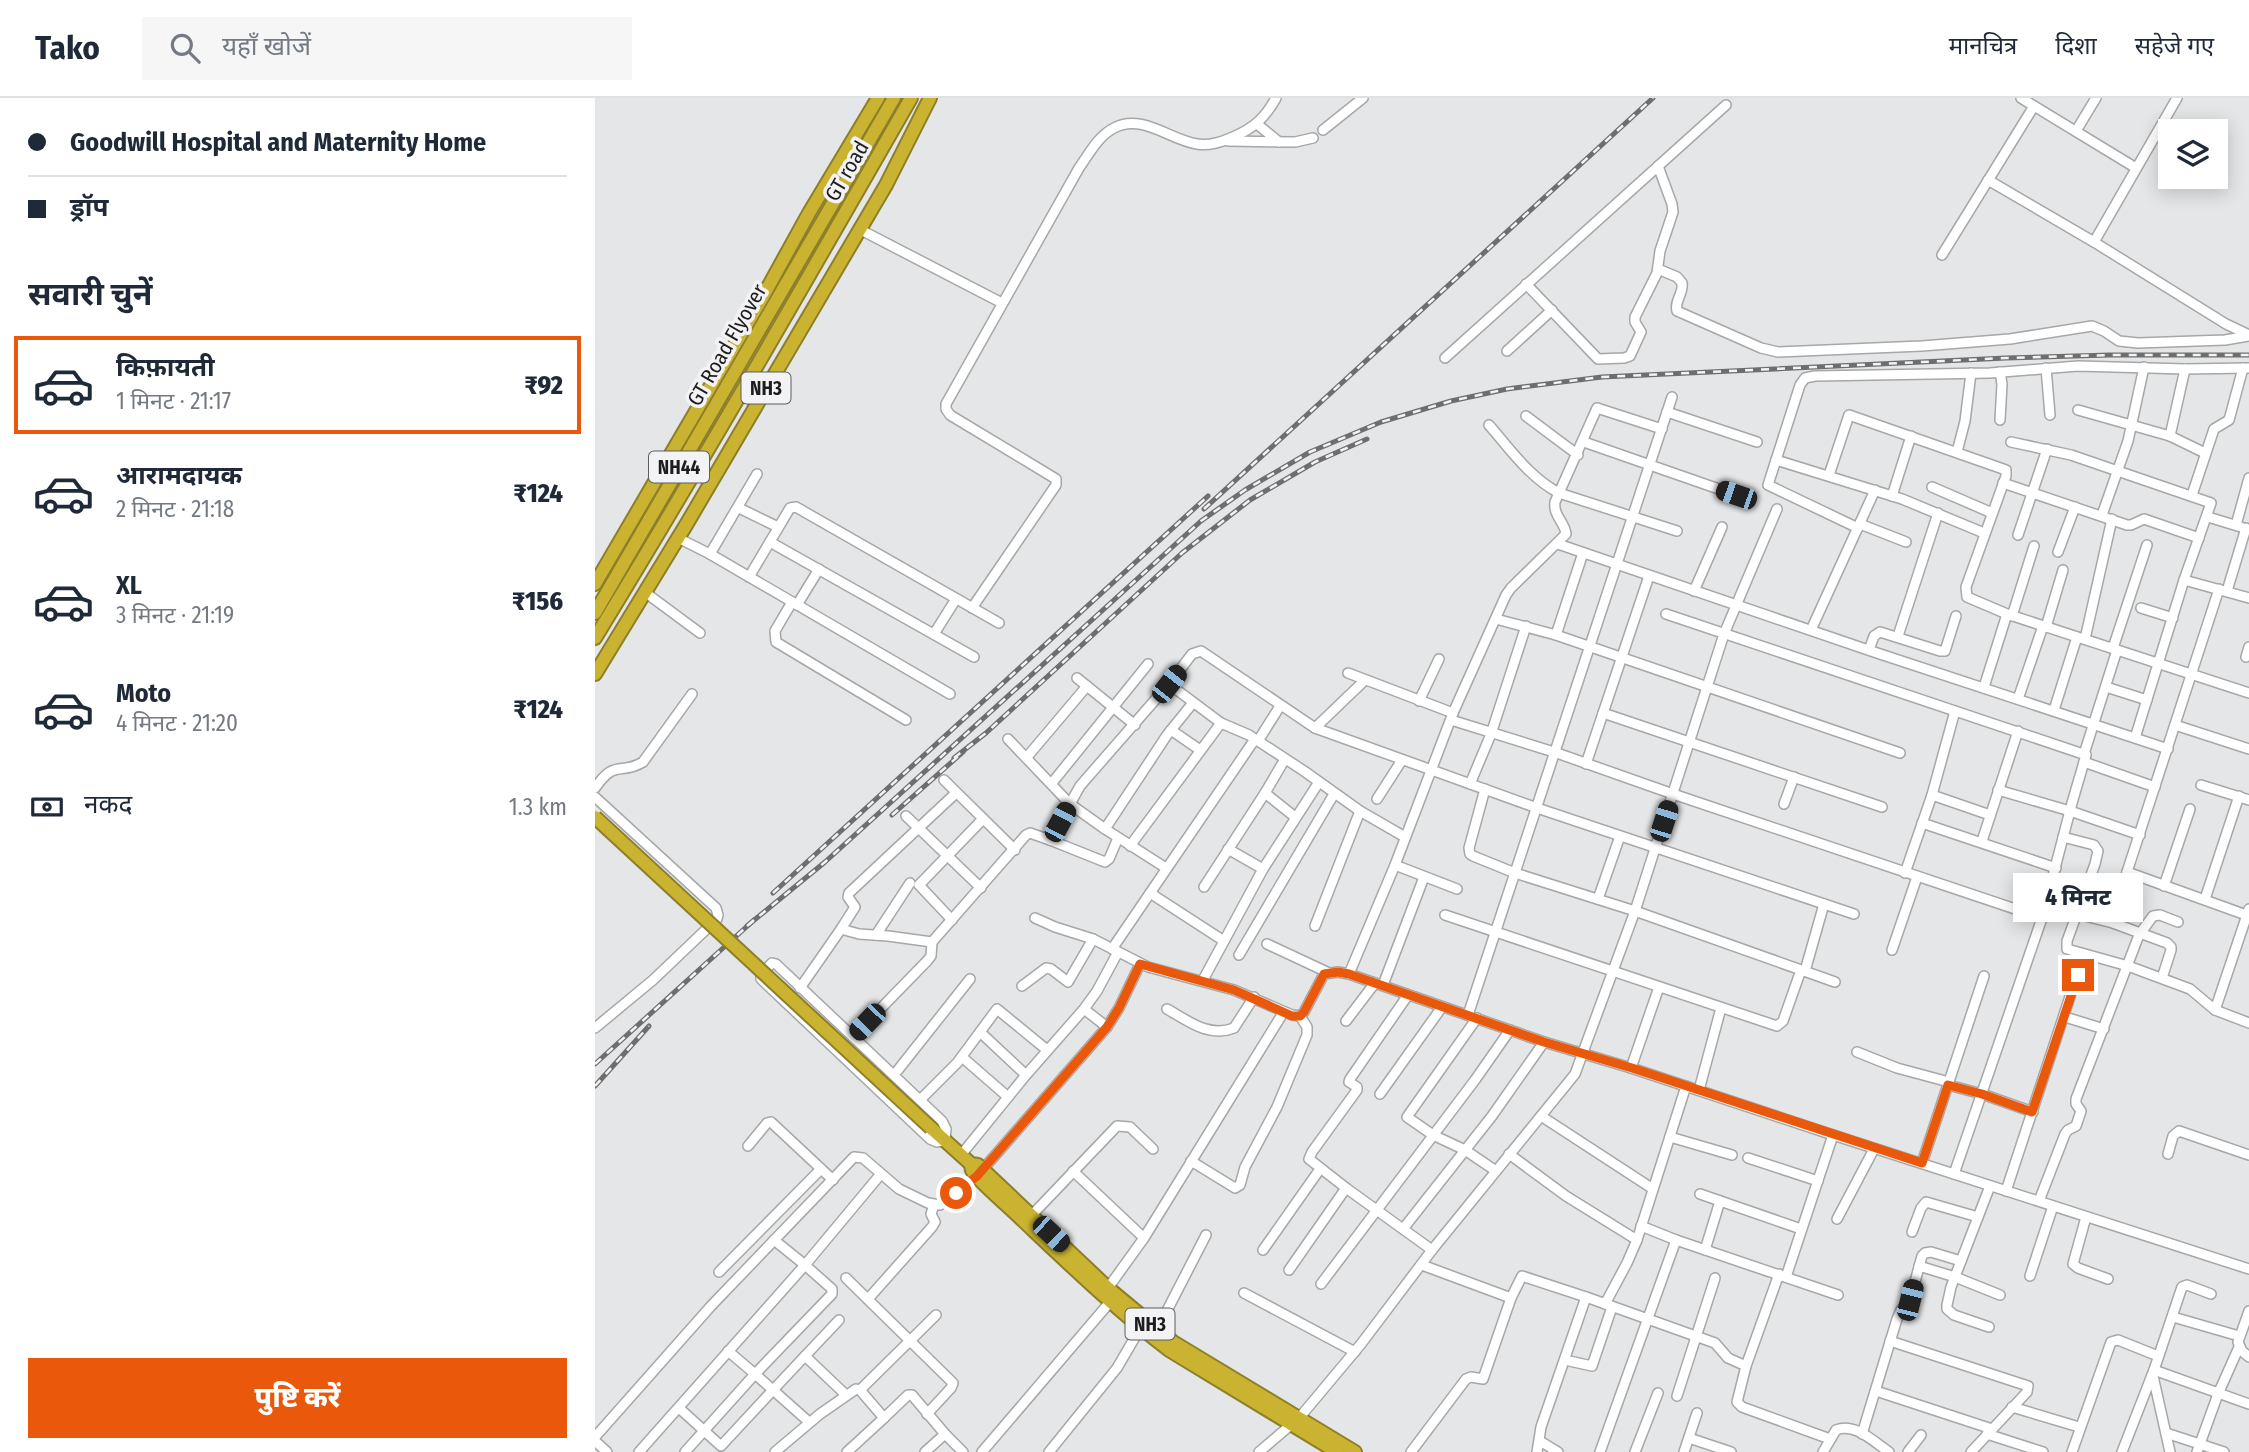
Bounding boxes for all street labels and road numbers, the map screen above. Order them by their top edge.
street label: GT road [819,136,875,206]
street label: GT Road Flyover [682,279,773,411]
road number: NH3 [741,372,791,404]
road number: NH44 [649,452,709,482]
road number: NH3 [1125,1308,1175,1340]

